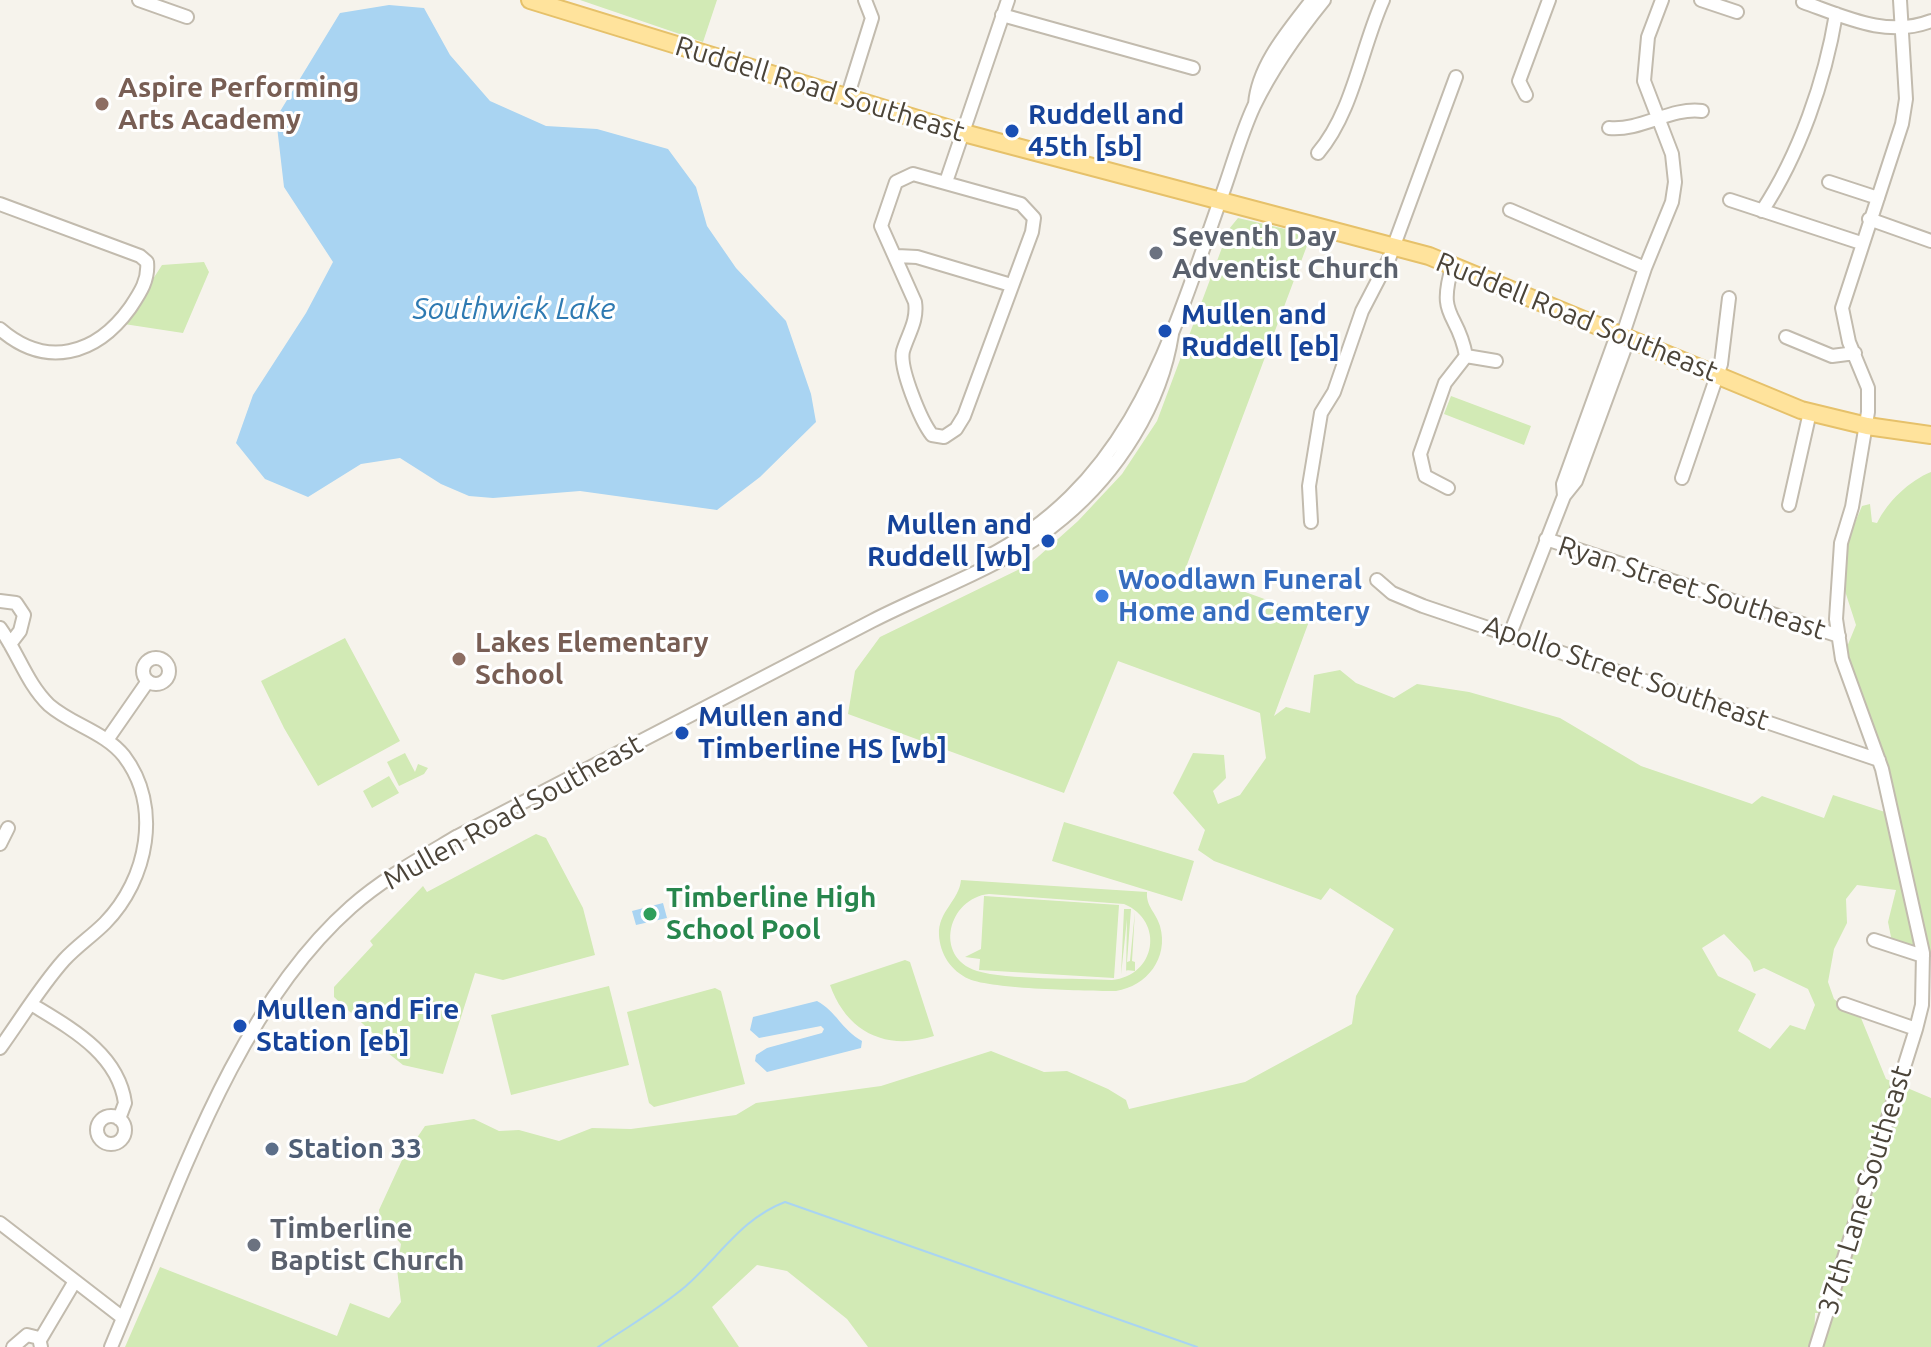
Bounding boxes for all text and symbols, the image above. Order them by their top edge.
street label: Ruddell Road Southeast [671,29,969,149]
place label: Aspire Performing Arts Academy [118,71,359,137]
marker: Aspire Performing Arts Academy [93,95,111,113]
place label: Ruddell and 45th [sb] [1028,98,1184,164]
marker: Ruddell and 45th [sb] [1003,122,1021,140]
place label: Seventh Day Adventist Church [1172,220,1399,286]
marker: Seventh Day Adventist Church [1147,244,1165,262]
street label: Ruddell Road Southeast [1431,245,1723,389]
water label: Southwick Lake [413,291,615,327]
place label: Mullen and Ruddell [eb] [1181,298,1340,364]
marker: Mullen and Ruddell [eb] [1156,322,1174,340]
place label: Mullen and Ruddell [wb] [867,508,1032,574]
street label: Ryan Street Southeast [1554,529,1830,647]
marker: Mullen and Ruddell [wb] [1039,532,1057,550]
place label: Woodlawn Funeral Home and Cemtery [1118,563,1370,629]
marker: Woodlawn Funeral Home and Cemtery [1093,587,1111,605]
street label: Apollo Street Southeast [1479,608,1773,738]
place label: Lakes Elementary School [475,626,709,692]
marker: Lakes Elementary School [450,650,468,668]
place label: Mullen and Timberline HS [wb] [698,700,947,766]
marker: Mullen and Timberline HS [wb] [673,724,691,742]
street label: Mullen Road Southeast [378,727,648,897]
place label: Timberline High School Pool [666,881,876,947]
marker: Timberline High School Pool [641,905,659,923]
place label: Mullen and Fire Station [eb] [256,993,459,1059]
marker: Mullen and Fire Station [eb] [231,1017,249,1035]
street label: 37th Lane Southeast [1811,1061,1919,1319]
place label: Station 33 [288,1132,422,1166]
marker: Station 33 [263,1140,281,1158]
place label: Timberline Baptist Church [270,1212,464,1278]
marker: Timberline Baptist Church [245,1236,263,1254]

